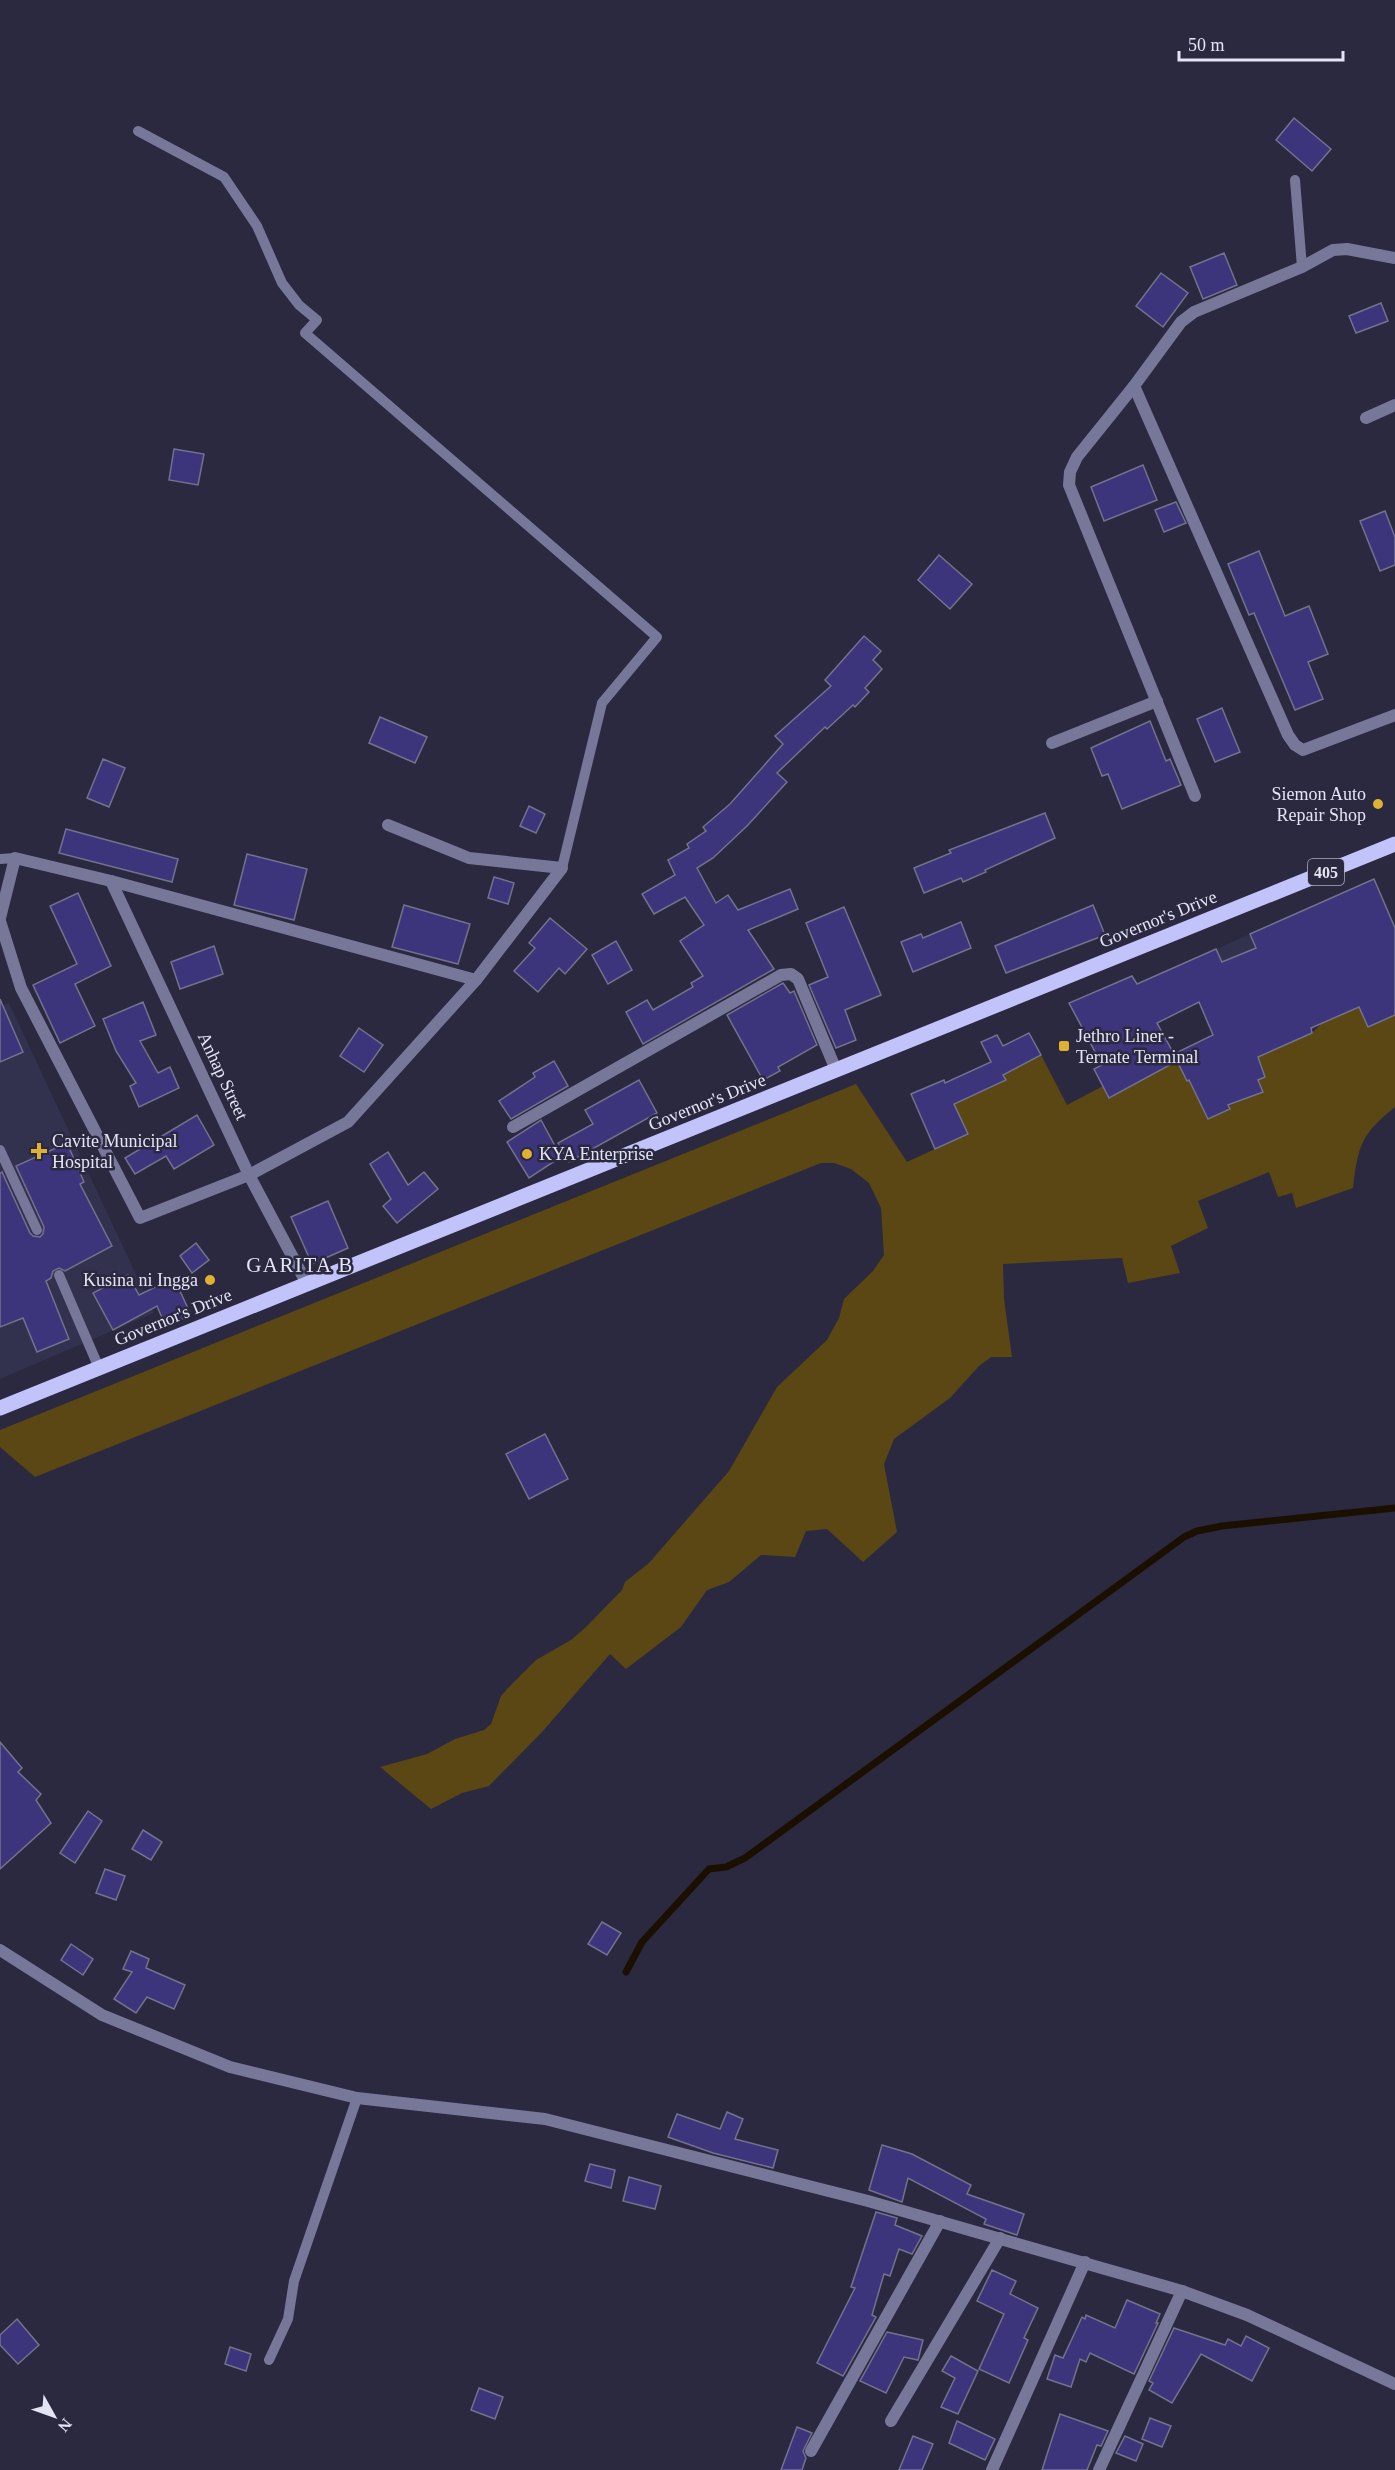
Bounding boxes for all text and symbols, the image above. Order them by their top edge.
scale bar [1179,24,1342,62]
text: 50 m [1188,35,1225,55]
place label: Siemon Auto Repair Shop [1271,784,1366,825]
marker: Siemon Auto Repair Shop [1371,797,1385,811]
road number: 405 [1308,859,1344,885]
street label: Governor's Drive [1096,886,1220,952]
place label: Jethro Liner - Ternate Terminal [1076,1026,1199,1067]
street label: Anhap Street [194,1029,252,1123]
marker: Jethro Liner - Ternate Terminal [1057,1039,1071,1053]
street label: Governor's Drive [645,1069,769,1135]
place label: Cavite Municipal Hospital [52,1131,177,1172]
marker: Cavite Municipal Hospital [30,1142,48,1160]
place label: KYA Enterprise [539,1144,653,1164]
marker: KYA Enterprise [520,1147,534,1161]
district label: GARITA B [246,1253,354,1277]
place label: Kusina ni Ingga [83,1270,198,1290]
marker: Kusina ni Ingga [203,1273,217,1287]
street label: Governor's Drive [111,1284,235,1350]
north arrow [24,2386,84,2446]
text: N [55,2415,75,2436]

